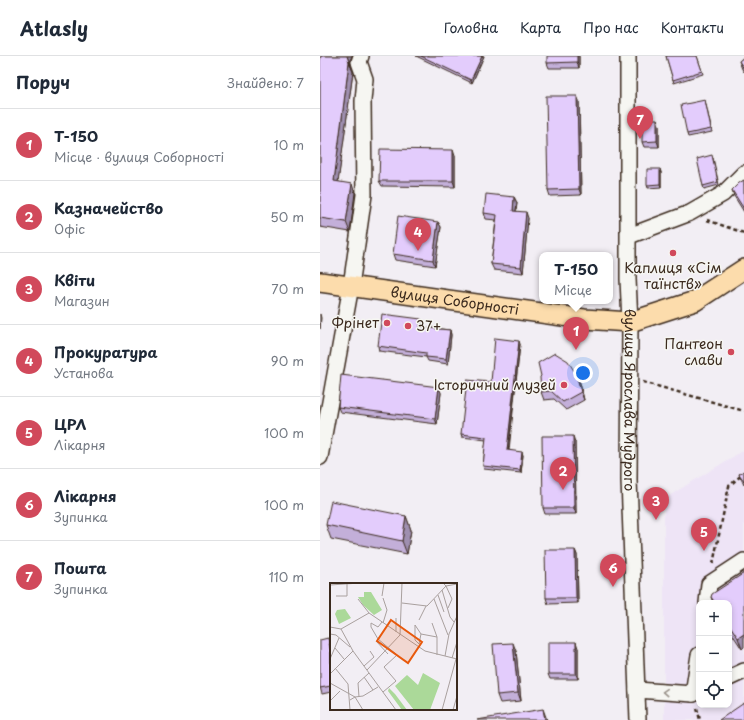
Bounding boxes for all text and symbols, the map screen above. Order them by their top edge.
text: Atlasly [20,14,88,42]
text: Головна [444,17,498,38]
text: Карта [520,17,561,38]
text: Про нас [583,17,639,38]
text: Контакти [661,17,724,38]
text: Поруч [16,69,70,95]
text: Знайдено: 7 [227,73,304,92]
pin: 7 [627,106,653,139]
text: Т-150 [54,124,98,147]
text: 1 [26,135,32,154]
text: 10 m [274,135,304,154]
text: Місце · вулиця Соборності [54,147,224,166]
text: Казначейство [54,196,163,219]
text: 2 [24,207,34,226]
text: 50 m [270,207,304,226]
pin: 4 [405,218,431,251]
text: Офіс [54,219,85,238]
marker: Каплиця «Сім таїнств» [668,248,678,258]
popup [539,252,613,304]
text: Т-150 [554,257,598,280]
place label: Каплиця «Сім таїнств» [624,257,722,294]
text: Квіти [54,268,95,291]
text: 3 [25,279,33,298]
text: 70 m [271,279,304,298]
text: Місце [554,280,592,299]
street label: вулиця Соборності [389,281,520,320]
text: Магазин [54,291,110,310]
street label: вулиця Ярослава Мудрого [619,308,641,492]
place label: Фрінет [332,312,379,333]
place label: 37+ [416,315,442,336]
pin: 1 [563,317,589,350]
marker: Фрінет [382,318,392,328]
marker: 37+ [403,321,413,331]
place label: Пантеон слави [665,333,723,370]
text: Прокуратура [54,340,158,363]
marker: Пантеон слави [726,347,736,357]
text: 4 [25,351,33,370]
text: 90 m [271,351,304,370]
text: Установа [54,363,114,382]
your location [573,363,593,383]
place label: Історичний музей [434,374,556,395]
marker: Історичний музей [559,380,569,390]
text: ЦРЛ [54,412,87,435]
text: 5 [25,423,33,442]
text: 100 m [264,423,304,442]
text: Лікарня [54,435,106,454]
pin: 2 [550,457,576,490]
text: Лікарня [54,484,117,507]
pin: 3 [643,487,669,520]
text: 6 [24,495,34,514]
text: 100 m [264,495,304,514]
text: Зупинка [54,507,108,526]
pin: 5 [691,518,717,551]
pin: 6 [600,554,626,587]
text: Пошта [54,556,107,579]
text: 7 [25,567,33,586]
text: 110 m [269,567,304,586]
text: Зупинка [54,579,108,598]
inset map [330,583,457,710]
map controls [696,600,732,708]
button: + [696,600,732,636]
button: − [696,636,732,672]
button: locate [696,672,732,708]
one-way arrow [662,688,668,697]

